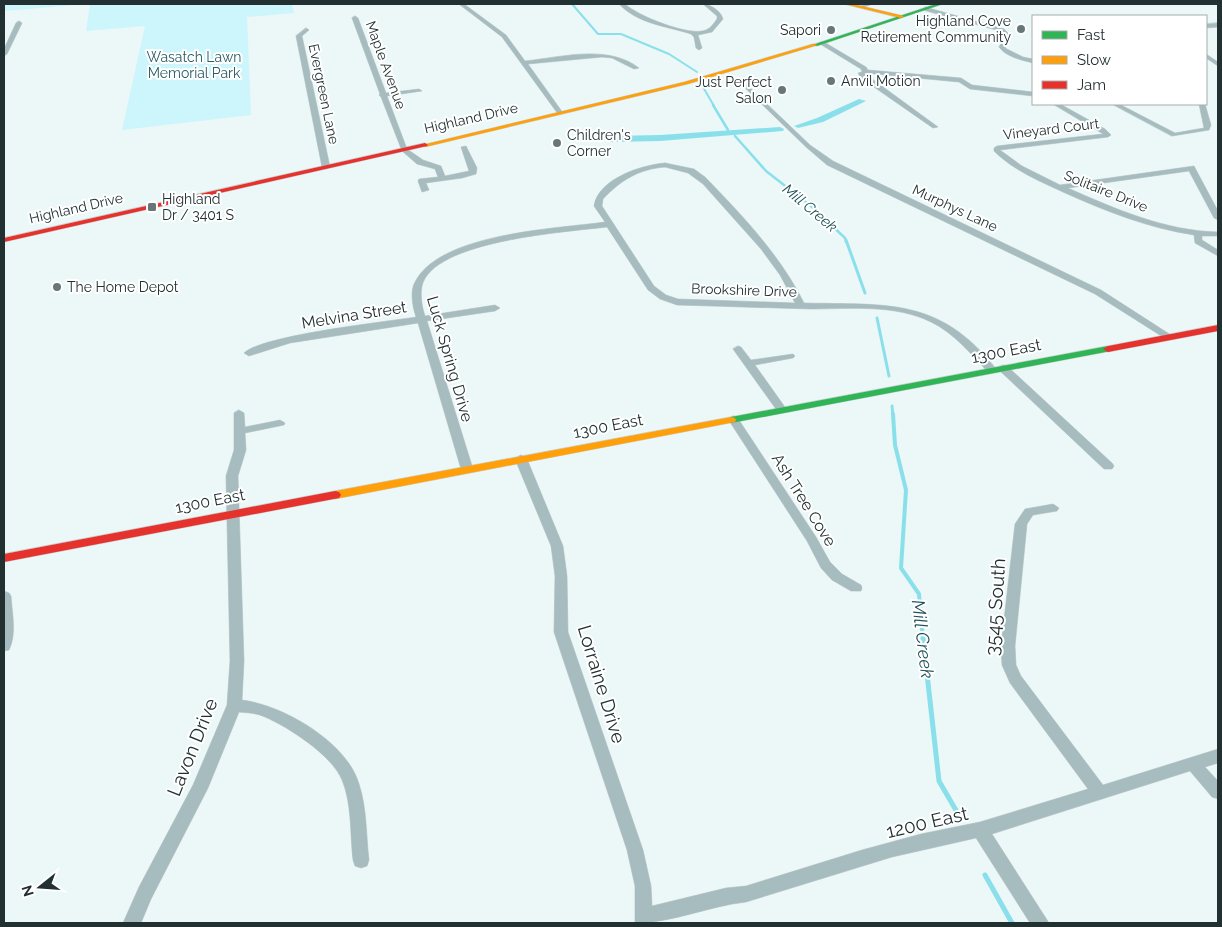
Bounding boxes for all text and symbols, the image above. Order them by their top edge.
place label: Highland Cove Retirement Community [860,13,1011,45]
legend [1032,15,1207,105]
street label: Maple Avenue [363,19,409,111]
place label: Sapori [780,22,821,38]
marker: Highland Cove Retirement Community [1015,23,1027,35]
marker: Sapori [825,24,837,36]
text: Fast [1077,26,1105,44]
street label: Evergreen Lane [306,42,342,146]
park label: Wasatch Lawn Memorial Park [147,49,241,81]
text: Slow [1077,51,1111,69]
place label: Anvil Motion [841,73,921,89]
place label: Just Perfect Salon [695,74,772,106]
marker: Anvil Motion [825,75,837,87]
text: Jam [1077,76,1106,94]
marker: Just Perfect Salon [776,84,788,96]
street label: Highland Drive [423,99,519,137]
street label: Vineyard Court [1002,115,1100,143]
place label: Children's Corner [567,127,631,159]
marker: Children's Corner [551,137,563,149]
street label: Solitaire Drive [1062,167,1150,215]
water label: Mill Creek [779,180,841,236]
street label: Murphys Lane [910,181,1000,235]
street label: Highland Drive [28,189,124,227]
place label: Highland Dr / 3401 S [162,191,234,223]
marker: Highland Dr / 3401 S [146,201,158,213]
place label: The Home Depot [67,279,179,295]
street label: Brookshire Drive [691,280,797,300]
marker: The Home Depot [51,281,63,293]
street label: Luck Spring Drive [423,294,477,424]
street label: Melvina Street [300,297,408,333]
street label: 1300 East [970,335,1043,367]
street label: 1300 East [572,410,645,442]
street label: Ash Tree Cove [768,450,840,550]
street label: 1300 East [174,485,247,517]
street label: 3545 South [981,558,1009,656]
water label: Mill Creek [908,598,938,680]
street label: Lorraine Drive [574,622,630,746]
street label: Lavon Drive [162,695,222,799]
street label: 1200 East [884,802,971,842]
north arrow [15,862,65,912]
text: N [18,883,37,898]

